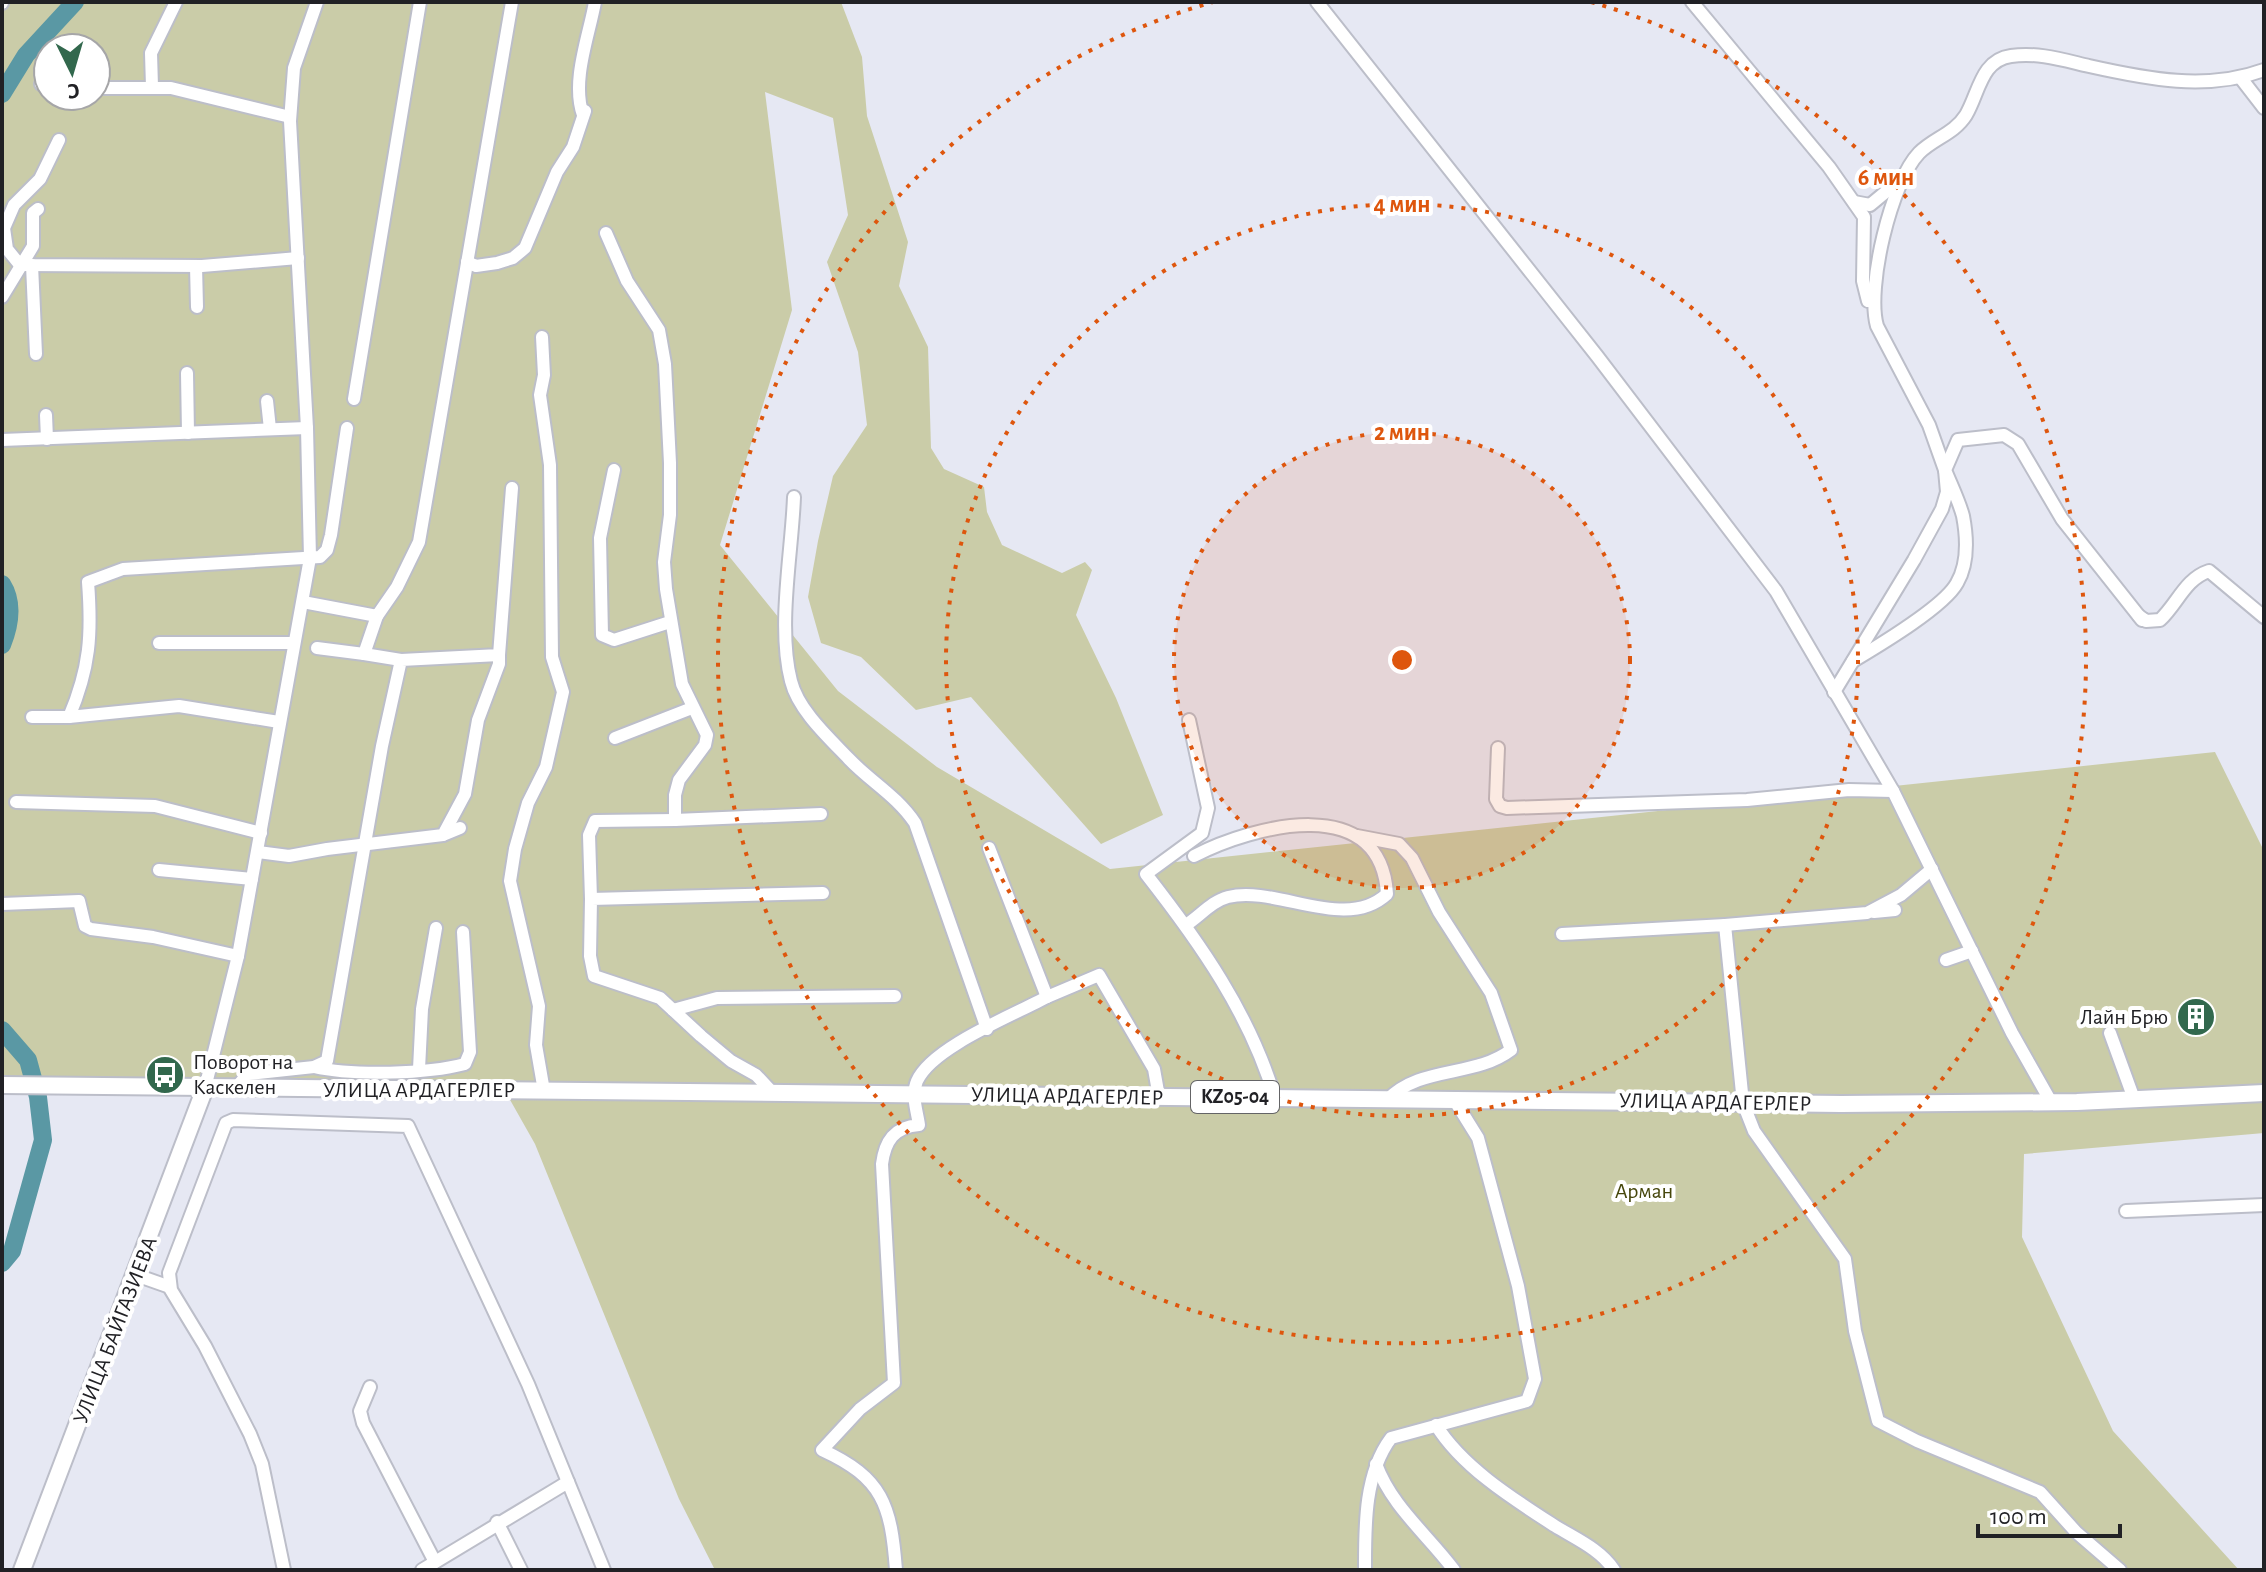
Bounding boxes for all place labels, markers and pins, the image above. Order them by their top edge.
centre of rings [1388,646,1416,674]
building icon: Лайн Брю [2175,996,2217,1038]
place label: Лайн Брю [2080,1006,2168,1028]
place label: Поворот на Каскелен [193,1051,293,1098]
bus stop icon: Поворот на Каскелен [144,1054,186,1096]

